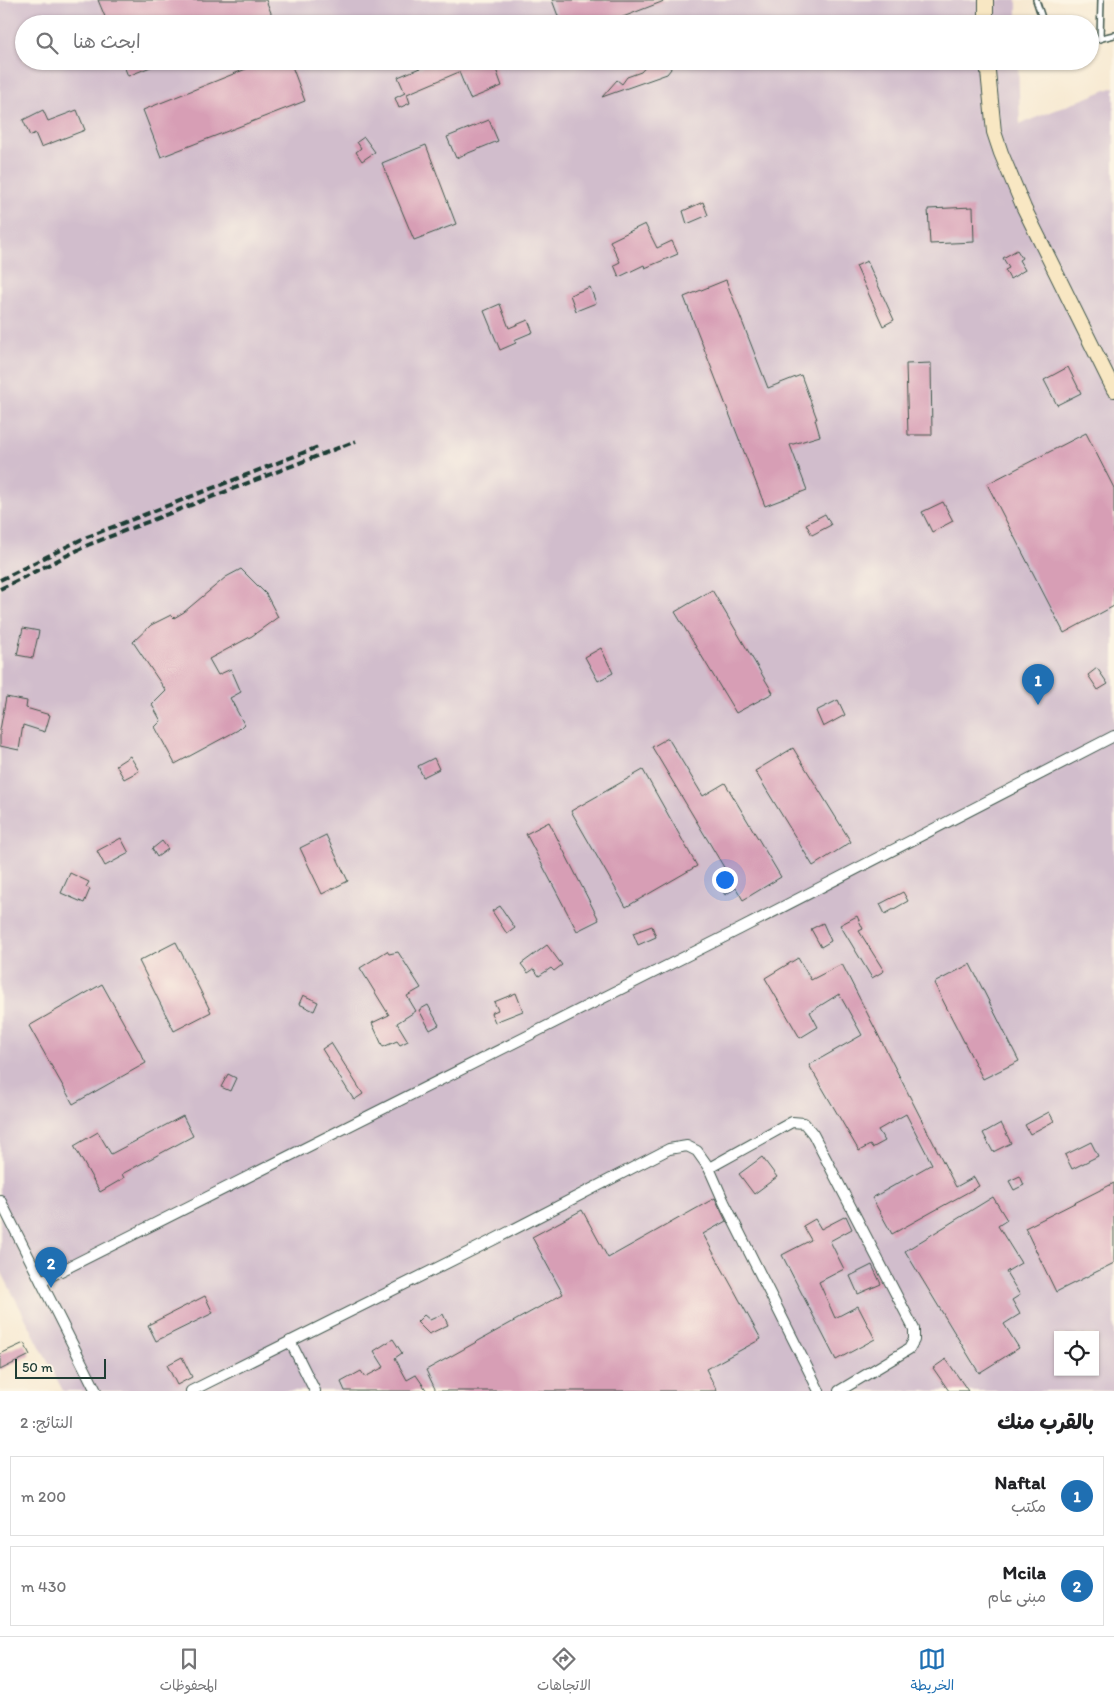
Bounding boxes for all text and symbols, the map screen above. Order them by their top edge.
search box [15,15,1099,70]
icon: search [33,29,61,57]
text: ابحث هنا [73,30,141,53]
pin: 1 [1022,664,1054,705]
your location [712,867,738,893]
pin: 2 [35,1247,67,1288]
map controls [1054,1331,1099,1376]
button: locate [1054,1331,1099,1376]
scale bar [15,1356,106,1379]
text: 50 m [22,1359,53,1376]
text: بالقرب منك [997,1409,1094,1434]
text: النتائج: 2 [20,1413,73,1432]
text: Naftal [995,1471,1046,1494]
text: 200 m [21,1487,66,1506]
text: 1 [1073,1487,1081,1506]
text: مكتب [1011,1497,1046,1516]
text: Mcila [1003,1561,1046,1584]
text: 430 m [21,1577,66,1596]
text: 2 [1073,1577,1081,1596]
text: مبنى عام [988,1587,1046,1606]
tab: المحفوظات [160,1645,217,1698]
tab: الاتجاهات [537,1645,591,1698]
tab: الخريطة [911,1645,954,1698]

